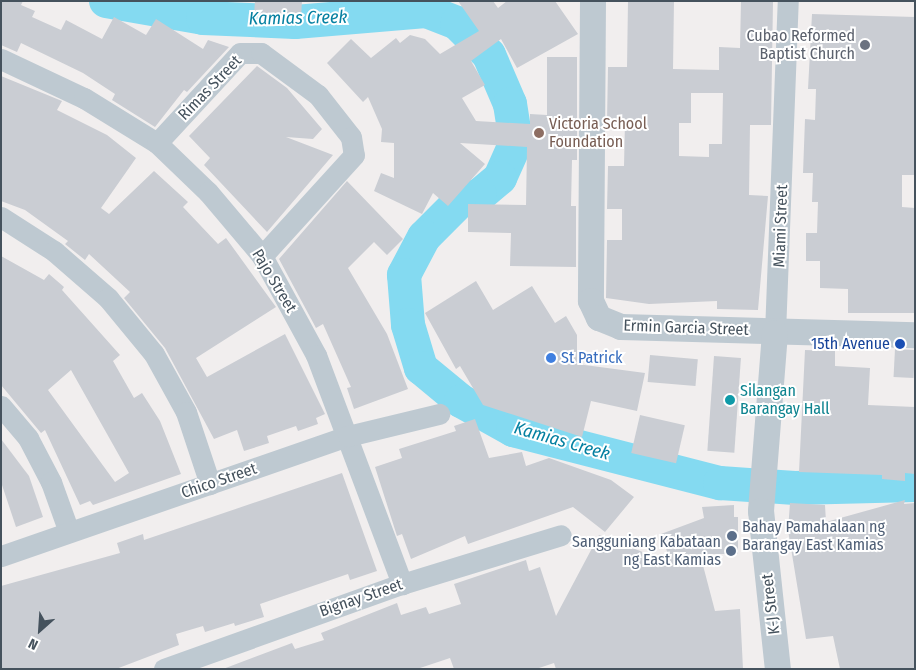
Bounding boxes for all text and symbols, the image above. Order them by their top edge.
water label: Kamias Creek [249,6,347,30]
place label: Cubao Reformed Baptist Church [746,26,855,64]
marker: Cubao Reformed Baptist Church [859,39,871,51]
street label: Rimas Street [174,52,246,124]
place label: Victoria School Foundation [549,114,647,152]
marker: Victoria School Foundation [533,127,545,139]
street label: Miami Street [770,184,792,268]
street label: Pajo Street [248,246,300,316]
street label: Ermin Garcia Street [623,316,749,340]
place label: 15th Avenue [811,334,890,354]
marker: 15th Avenue [894,338,906,350]
place label: St Patrick [561,348,622,368]
marker: St Patrick [545,352,557,364]
place label: Silangan Barangay Hall [740,381,829,419]
marker: Silangan Barangay Hall [724,394,736,406]
water label: Kamias Creek [512,417,612,465]
street label: Chico Street [179,459,259,503]
place label: Bahay Pamahalaan ng Barangay East Kamias [742,517,885,555]
marker: Bahay Pamahalaan ng Barangay East Kamias [726,530,738,542]
place label: Sangguniang Kabataan ng East Kamias [572,532,721,570]
marker: Sangguniang Kabataan ng East Kamias [725,545,737,557]
street label: K-J Street [758,572,784,636]
street label: Bignay Street [317,575,405,621]
north arrow [15,605,65,655]
text: N [26,634,41,653]

